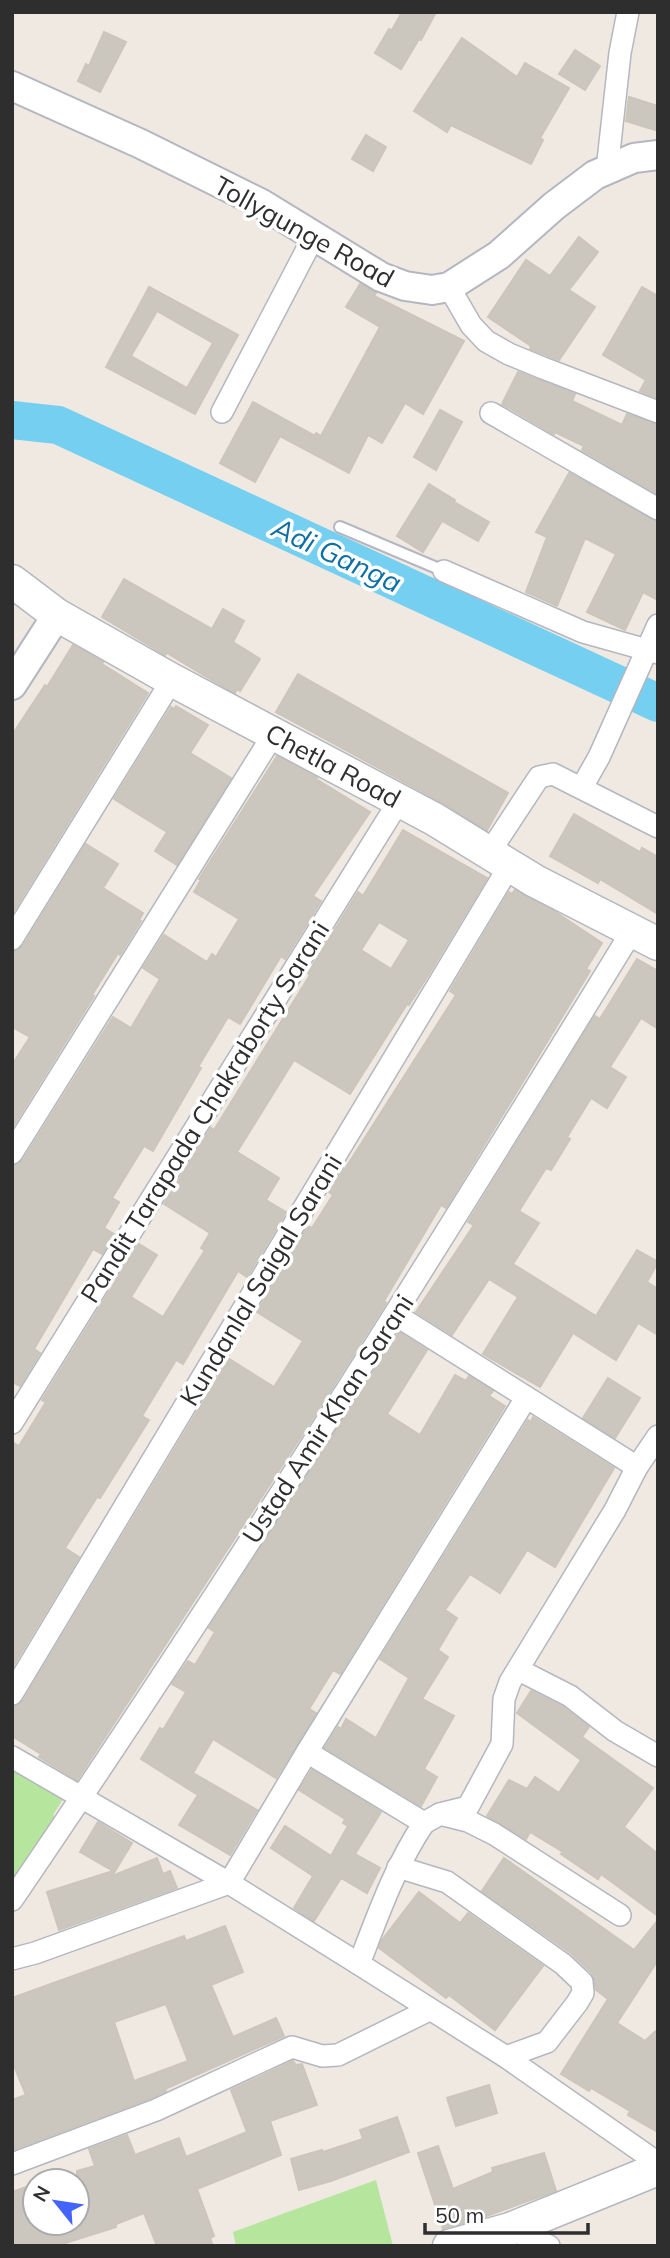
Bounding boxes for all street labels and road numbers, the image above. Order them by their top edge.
street label: Tollygunge Road [208,168,400,295]
street label: Chetla Road [260,716,407,815]
street label: Pandit Tarapada Chakraborty Sarani [73,915,336,1309]
street label: Kundanlal Saigal Sarani [172,1148,349,1412]
street label: Ustad Amir Khan Sarani [235,1288,421,1550]

